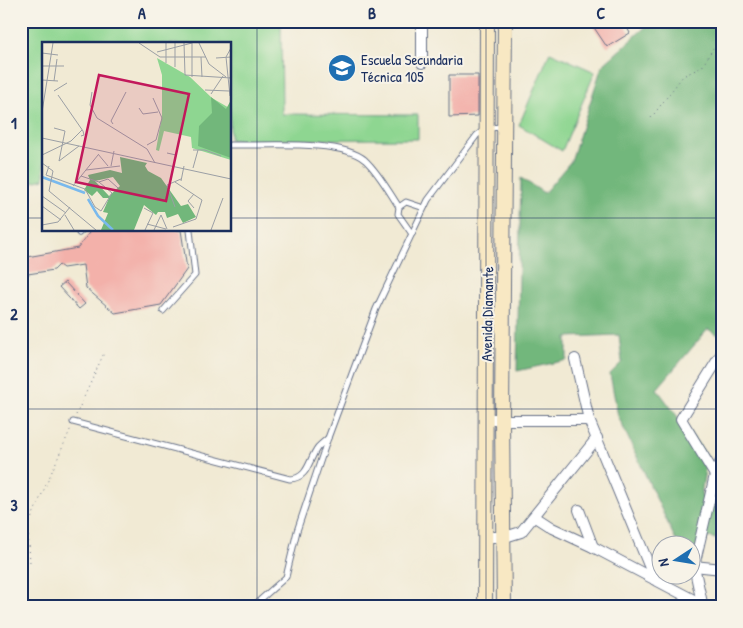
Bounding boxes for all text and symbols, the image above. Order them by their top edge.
text: A [138,2,146,24]
text: B [368,2,376,24]
text: C [597,2,606,24]
inset map [42,42,231,231]
place label: Escuela Secundaria Técnica 105 [361,49,463,87]
school or university icon: Escuela Secundaria Técnica 105 [327,53,357,83]
text: 1 [11,112,17,134]
street label: Avenida Diamante [476,266,498,362]
text: 2 [10,303,18,325]
text: 3 [10,494,18,516]
north arrow [650,536,700,586]
text: N [653,557,673,568]

